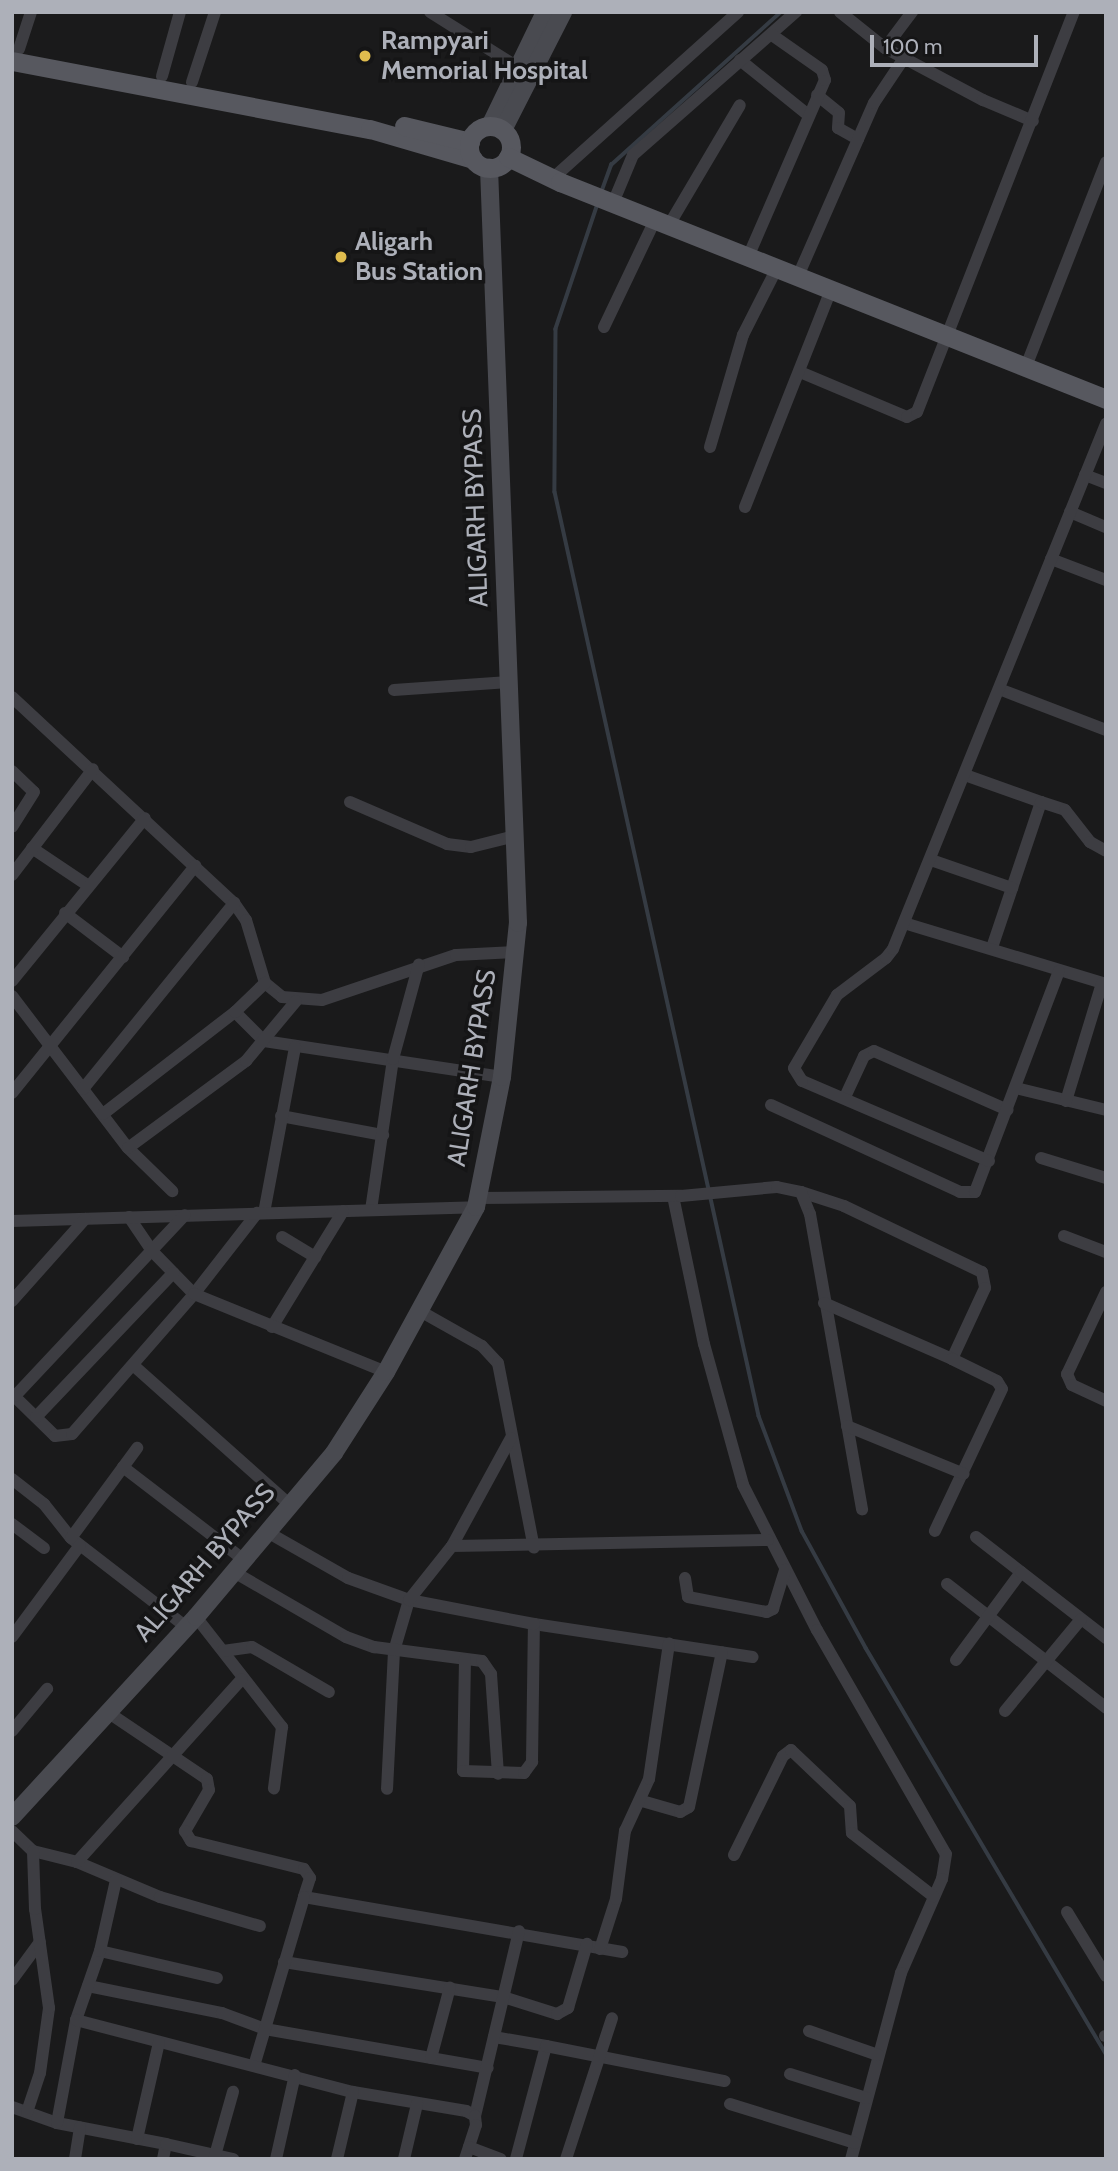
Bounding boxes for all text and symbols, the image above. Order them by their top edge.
scale bar [873,21,1041,65]
place label: Rampyari Memorial Hospital [381,25,588,86]
text: 100 m [883,34,942,59]
marker: Rampyari Memorial Hospital [355,46,375,66]
place label: Aligarh Bus Station [355,226,483,288]
marker: Aligarh Bus Station [333,249,349,265]
street label: ALIGARH BYPASS [457,408,495,608]
street label: ALIGARH BYPASS [441,967,503,1169]
street label: ALIGARH BYPASS [128,1478,282,1648]

